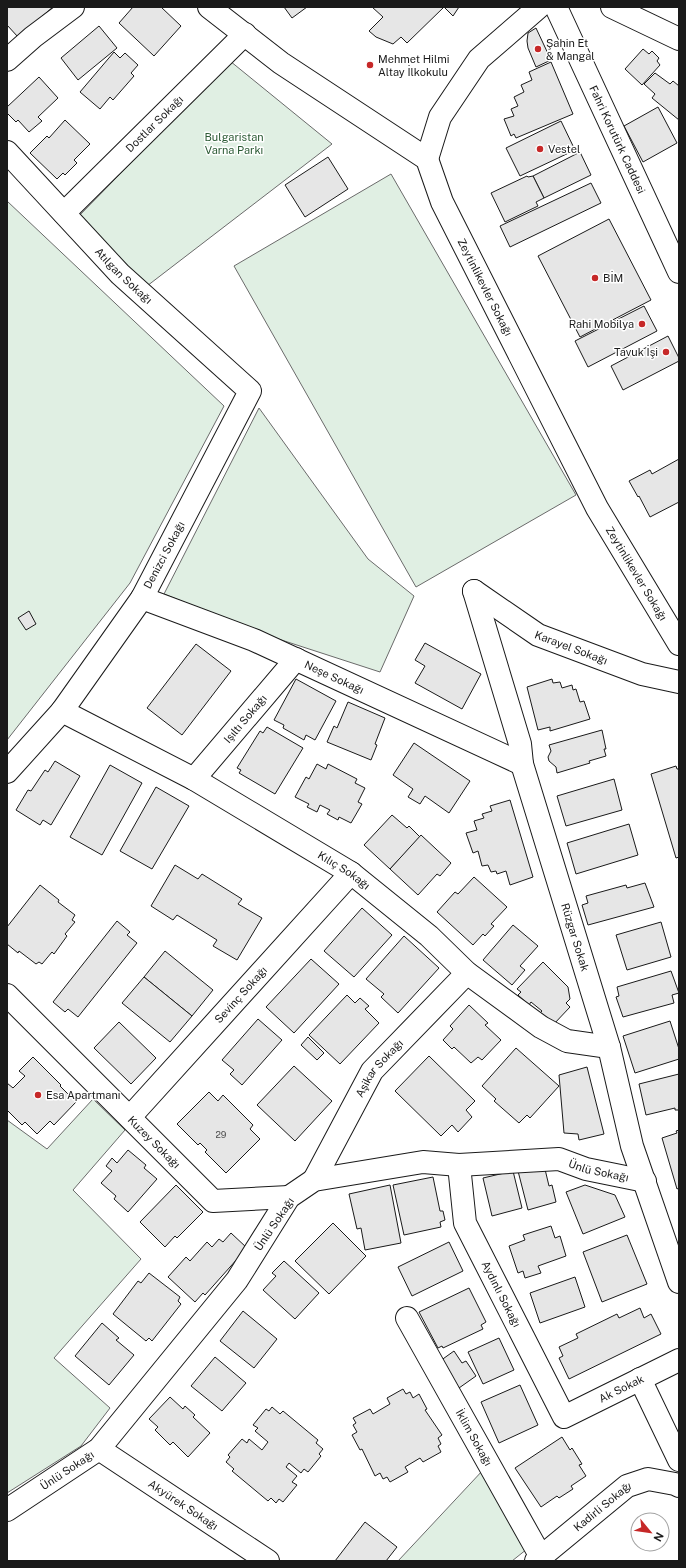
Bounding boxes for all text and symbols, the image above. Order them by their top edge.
place label: Şahin Et & Mangal [546,37,595,62]
marker: Şahin Et & Mangal [533,44,543,54]
place label: Mehmet Hilmi Altay İlkokulu [378,53,449,78]
marker: Mehmet Hilmi Altay İlkokulu [365,60,375,70]
street label: Fahri Korutürk Caddesi [587,83,648,195]
street label: Dostlar Sokağı [123,93,185,154]
park label: Bulgaristan Varna Parkı [204,131,264,156]
place label: Vestel [548,143,580,155]
marker: Vestel [535,144,545,154]
street label: Zeytinlikevler Sokağı [455,236,515,338]
street label: Atılgan Sokağı [93,245,155,306]
place label: BİM [603,271,623,284]
marker: BİM [590,273,600,283]
place label: Rahi Mobilya [569,318,634,330]
marker: Rahi Mobilya [637,319,647,329]
place label: Tavuk İşi [614,345,658,359]
marker: Tavuk İşi [661,347,671,357]
street label: Denizci Sokağı [141,519,187,591]
street label: Zeytinlikevler Sokağı [604,524,669,623]
street label: Karayel Sokağı [533,628,609,667]
street label: Neşe Sokağı [303,658,366,696]
street label: Işıltı Sokağı [221,692,269,745]
street label: Kılıç Sokağı [316,849,372,892]
street label: Rüzgar Sokak [559,902,591,973]
street label: Sevinç Sokağı [212,964,269,1025]
street label: Aşikar Sokağı [353,1037,405,1099]
place label: Esa Apartmanı [46,1089,120,1101]
marker: Esa Apartmanı [33,1090,43,1100]
street label: Kuzey Sokağı [126,1114,183,1171]
house number: 29 [216,1129,227,1140]
street label: Ünlü Sokağı [567,1156,630,1184]
street label: Ünlü Sokağı [251,1195,296,1253]
street label: Aydınlı Sokağı [479,1259,523,1329]
street label: Ak Sokak [597,1372,646,1405]
street label: İklim Sokağı [453,1407,495,1468]
street label: Ünlü Sokağı [37,1448,96,1492]
street label: Akyürek Sokağı [146,1477,220,1532]
street label: Kadirli Sokağı [571,1479,632,1534]
north arrow [630,1512,670,1552]
text: N [651,1530,666,1544]

